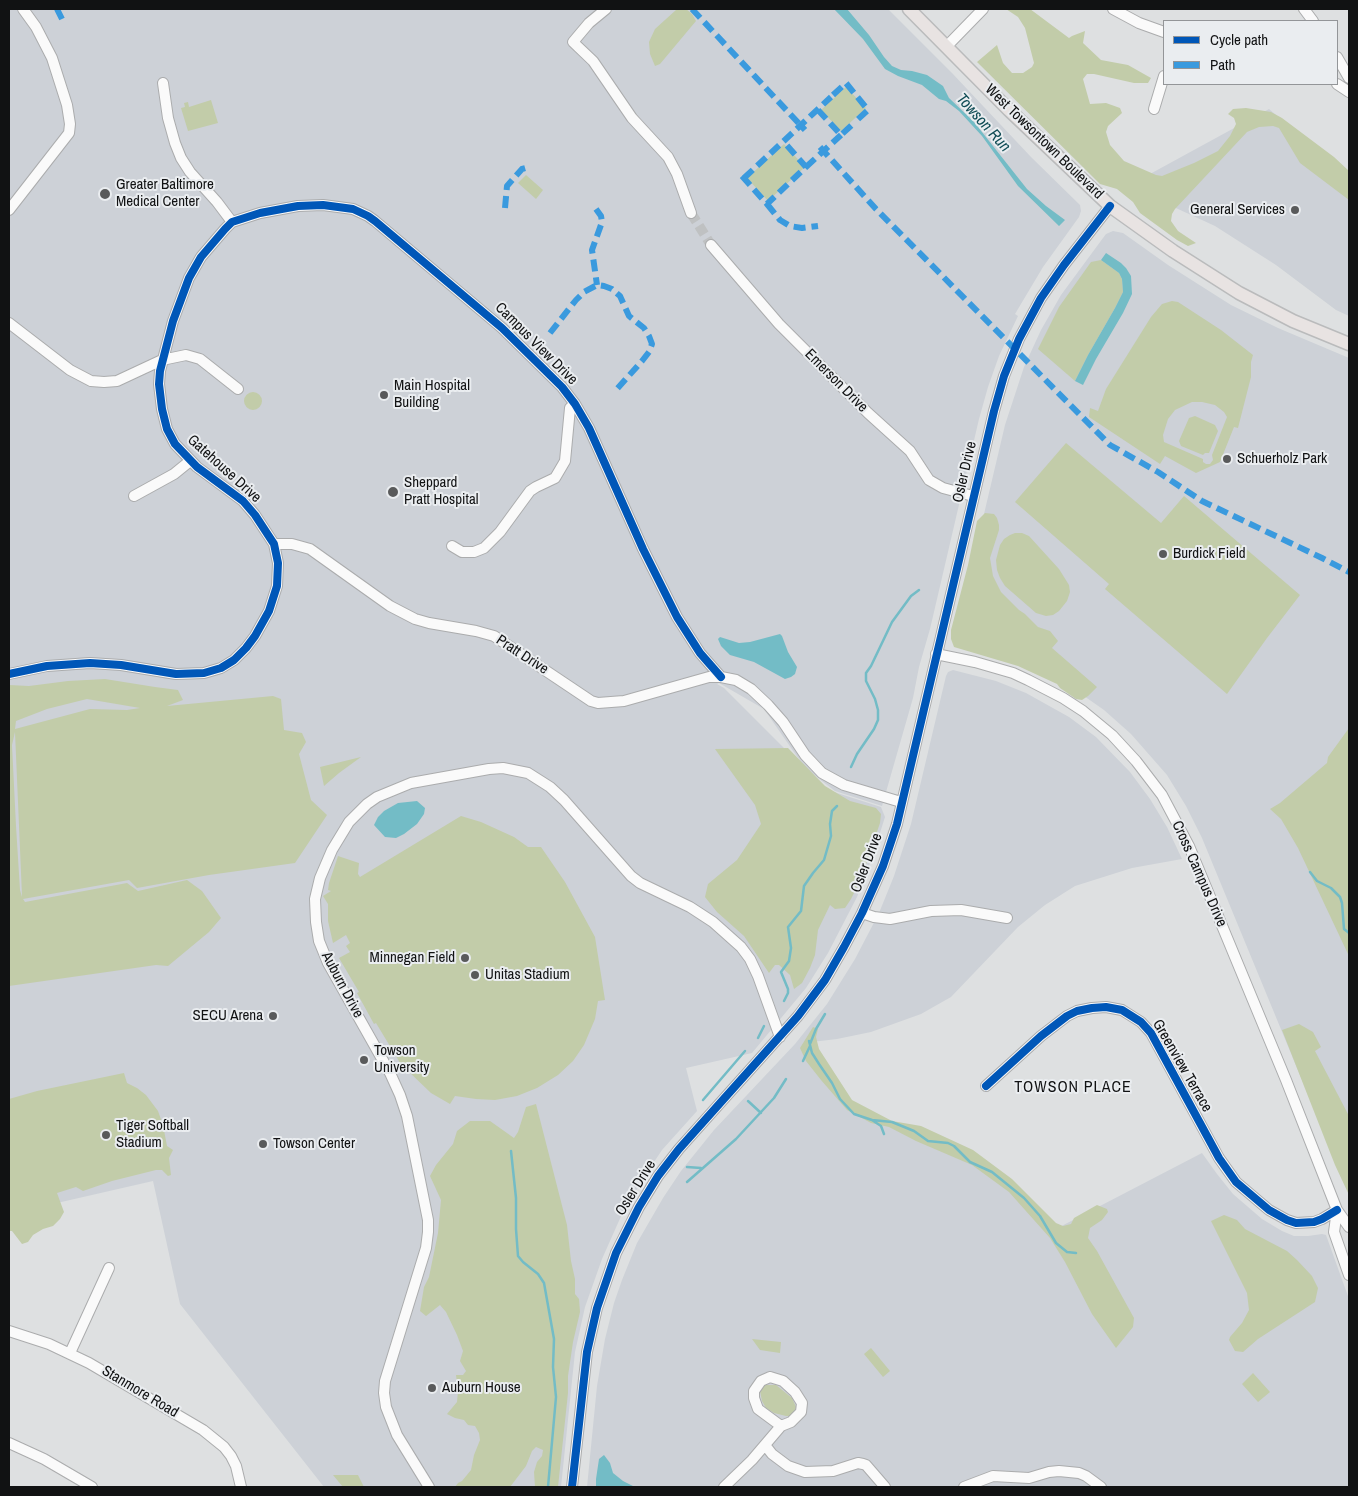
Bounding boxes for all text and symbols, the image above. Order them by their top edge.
legend [1163,20,1338,85]
text: Cycle path [1210,29,1268,50]
text: Path [1210,54,1235,75]
street label: West Towsontown Boulevard [981,81,1107,203]
water label: Towson Run [952,90,1014,156]
place label: Greater Baltimore Medical Center [116,176,214,211]
marker: Greater Baltimore Medical Center [98,187,112,201]
place label: General Services [1190,201,1285,219]
marker: General Services [1289,204,1301,216]
street label: Campus View Drive [491,299,581,389]
street label: Emerson Drive [801,346,871,416]
place label: Main Hospital Building [394,377,470,412]
marker: Main Hospital Building [378,389,390,401]
street label: Gatehouse Drive [183,431,265,507]
street label: Osler Drive [949,440,981,504]
place label: Schuerholz Park [1237,450,1327,468]
marker: Schuerholz Park [1221,453,1233,465]
place label: Sheppard Pratt Hospital [404,474,479,509]
marker: Sheppard Pratt Hospital [386,485,400,499]
place label: Burdick Field [1173,545,1245,563]
marker: Burdick Field [1157,548,1169,560]
street label: Pratt Drive [492,631,552,679]
street label: Cross Campus Drive [1168,818,1230,930]
street label: Osler Drive [847,831,887,895]
street label: Auburn Drive [317,949,367,1021]
place label: Minnegan Field [370,949,455,967]
marker: Minnegan Field [459,952,471,964]
place label: Unitas Stadium [485,966,570,984]
marker: Unitas Stadium [469,969,481,981]
place label: SECU Arena [193,1007,263,1025]
marker: SECU Arena [267,1010,279,1022]
street label: Greenview Terrace [1148,1017,1216,1115]
place label: Towson University [374,1042,429,1077]
marker: Towson University [358,1054,370,1066]
district label: TOWSON PLACE [1013,1078,1133,1098]
place label: Tiger Softball Stadium [116,1117,189,1152]
marker: Tiger Softball Stadium [100,1129,112,1141]
place label: Towson Center [273,1135,355,1153]
marker: Towson Center [257,1138,269,1150]
street label: Osler Drive [612,1157,660,1219]
street label: Stanmore Road [98,1362,182,1422]
place label: Auburn House [442,1379,521,1397]
marker: Auburn House [426,1382,438,1394]

